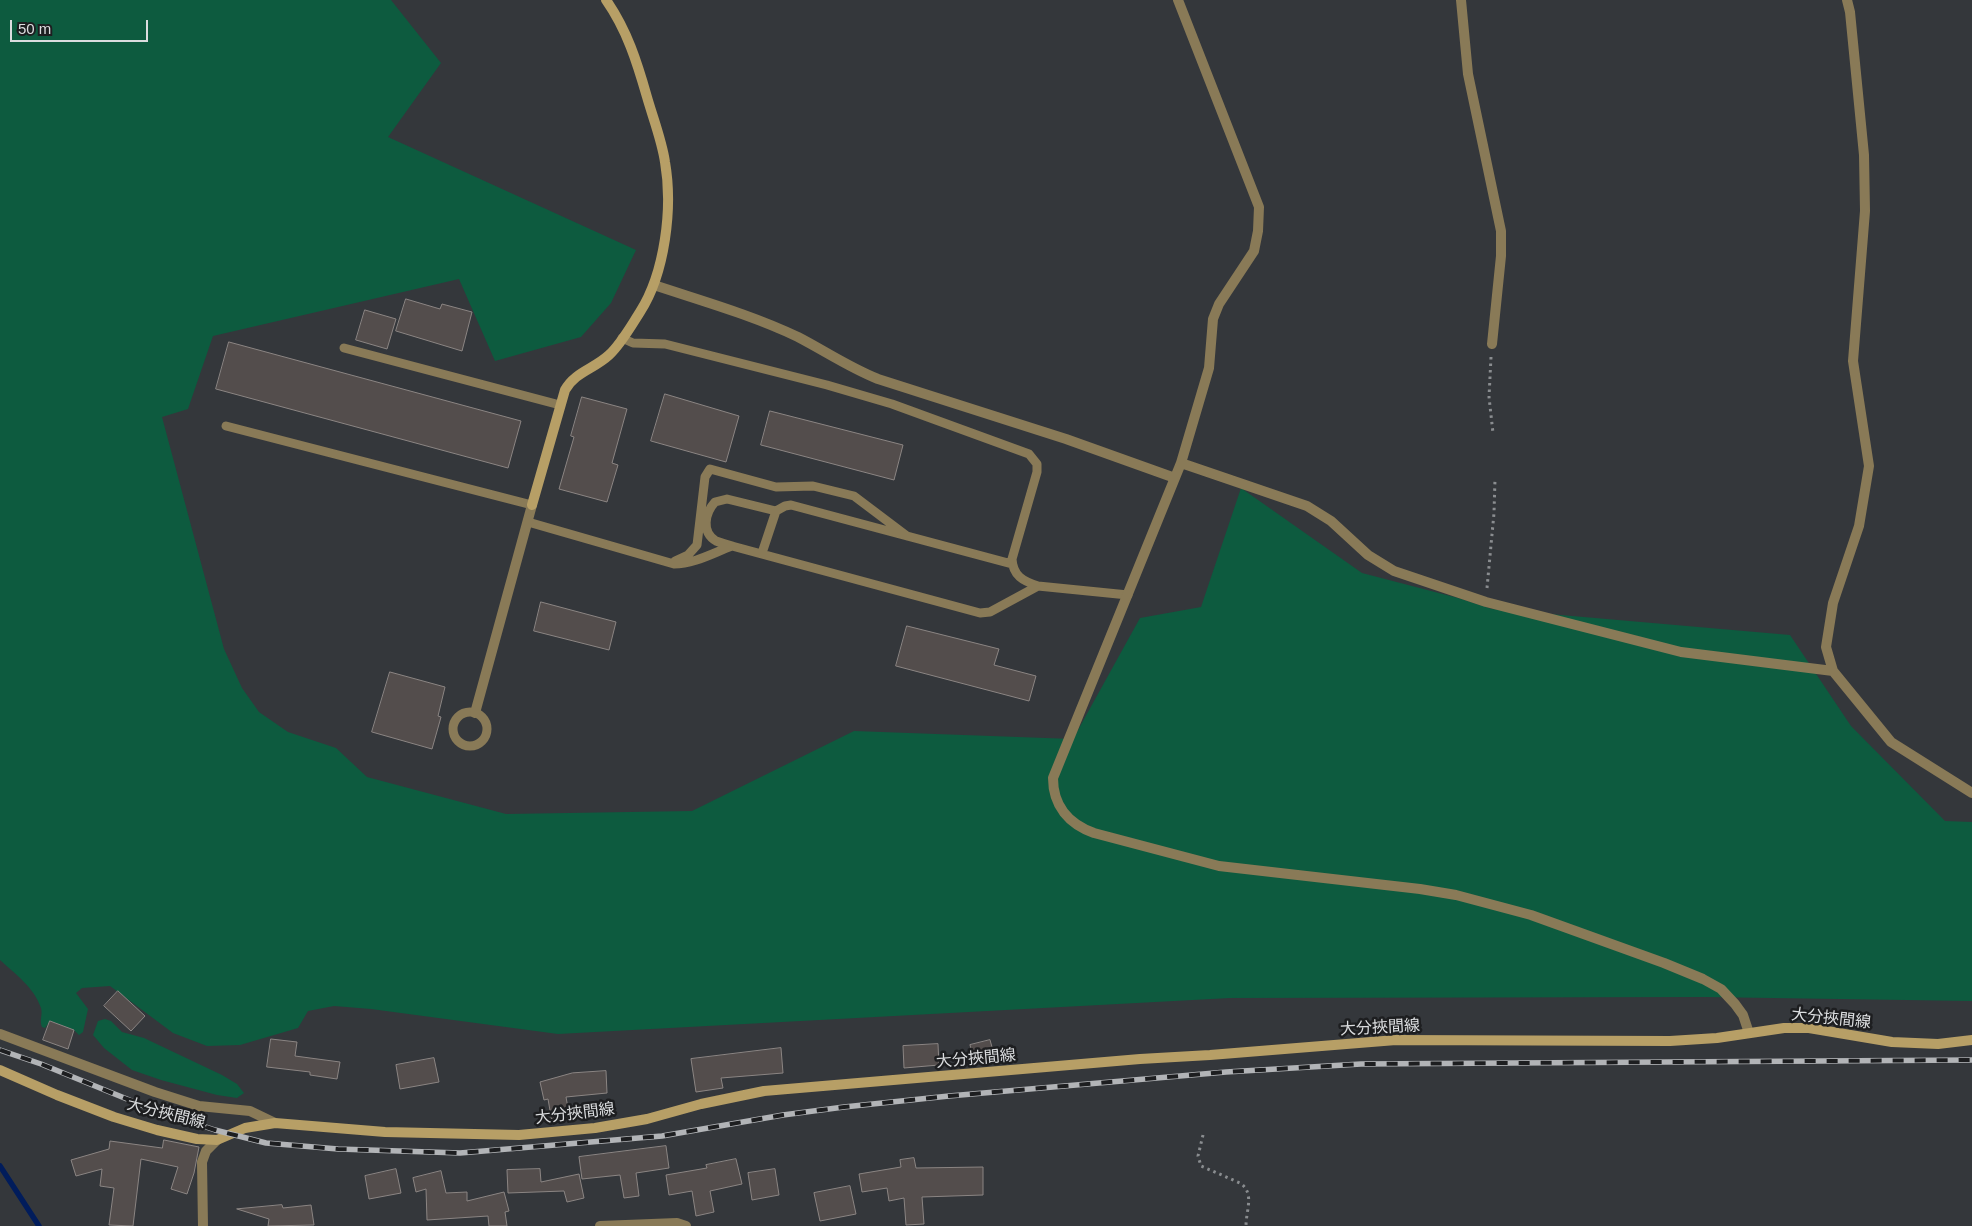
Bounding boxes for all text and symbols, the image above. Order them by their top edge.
scale bar [12,10,150,42]
text: 50 m [18,20,51,37]
street label: 大分挾間線 [1790,1005,1872,1033]
street label: 大分挾間線 [1340,1016,1420,1040]
street label: 大分挾間線 [935,1046,1017,1072]
street label: 大分挾間線 [125,1095,207,1133]
street label: 大分挾間線 [534,1100,616,1128]

